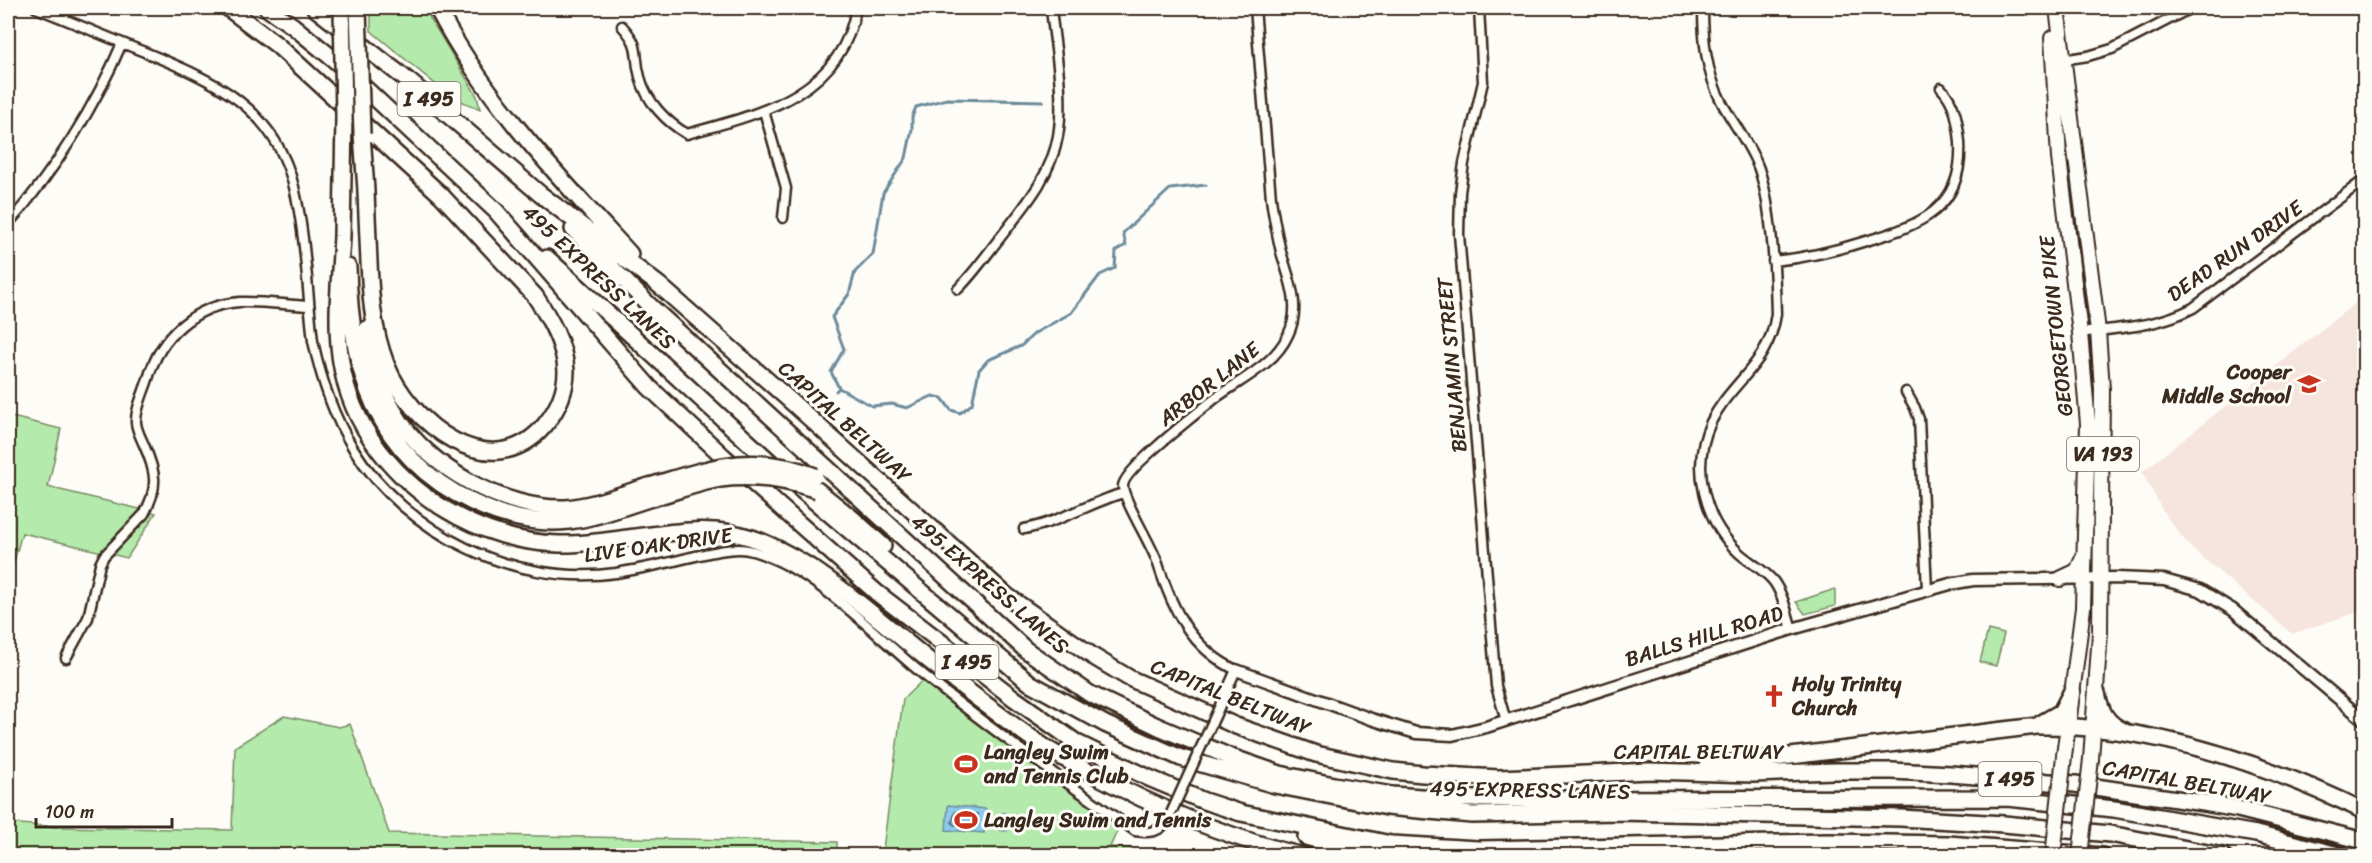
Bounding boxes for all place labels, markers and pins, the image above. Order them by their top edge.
place label: Cooper Middle School [2161,353,2293,415]
school or university icon: Cooper Middle School [2296,371,2322,397]
place label: Holy Trinity Church [1791,665,1902,727]
church icon: Holy Trinity Church [1761,683,1787,709]
place label: Langley Swim and Tennis Club [983,733,1129,795]
sports icon: Langley Swim and Tennis Club [953,751,979,777]
place label: Langley Swim and Tennis [984,801,1212,839]
sports icon: Langley Swim and Tennis [953,807,979,833]

